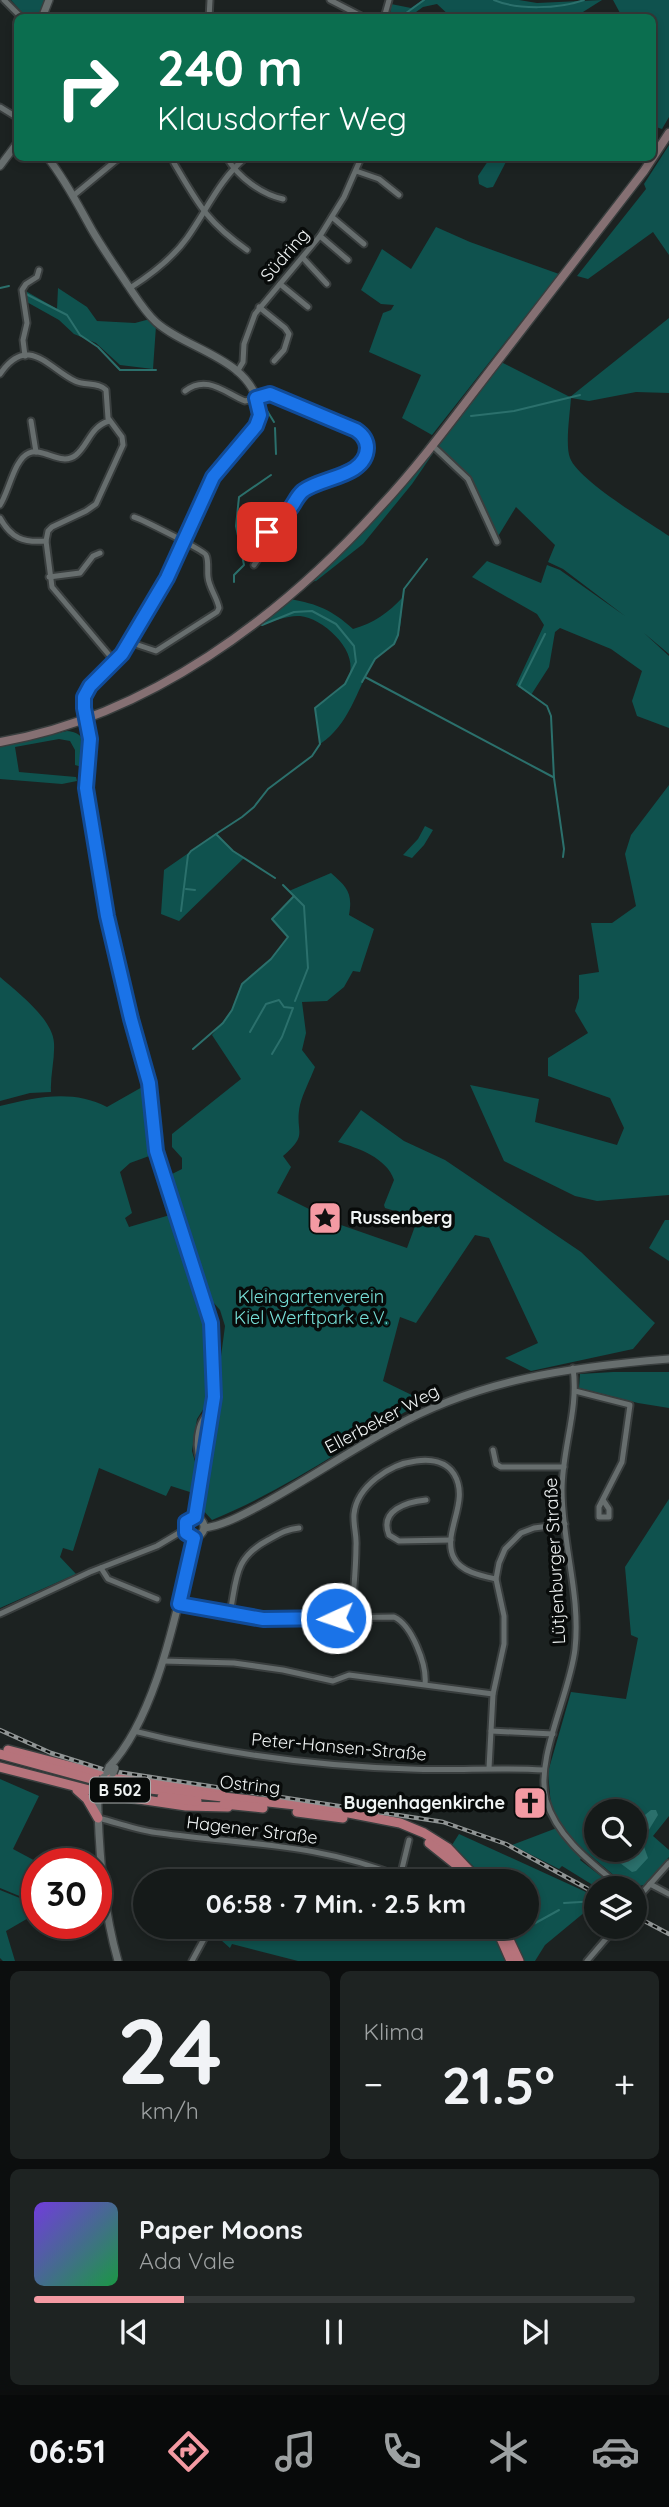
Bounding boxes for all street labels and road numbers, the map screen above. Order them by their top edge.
street label: Südring [255,223,314,286]
street label: Ellerbeker Weg [321,1379,443,1458]
street label: Lütjenburger Straße [539,1477,570,1645]
street label: Peter-Hansen-Straße [250,1727,428,1766]
street label: Ostring [219,1770,281,1799]
road number: B 502 [90,1778,150,1802]
street label: Hagener Straße [185,1810,319,1849]

